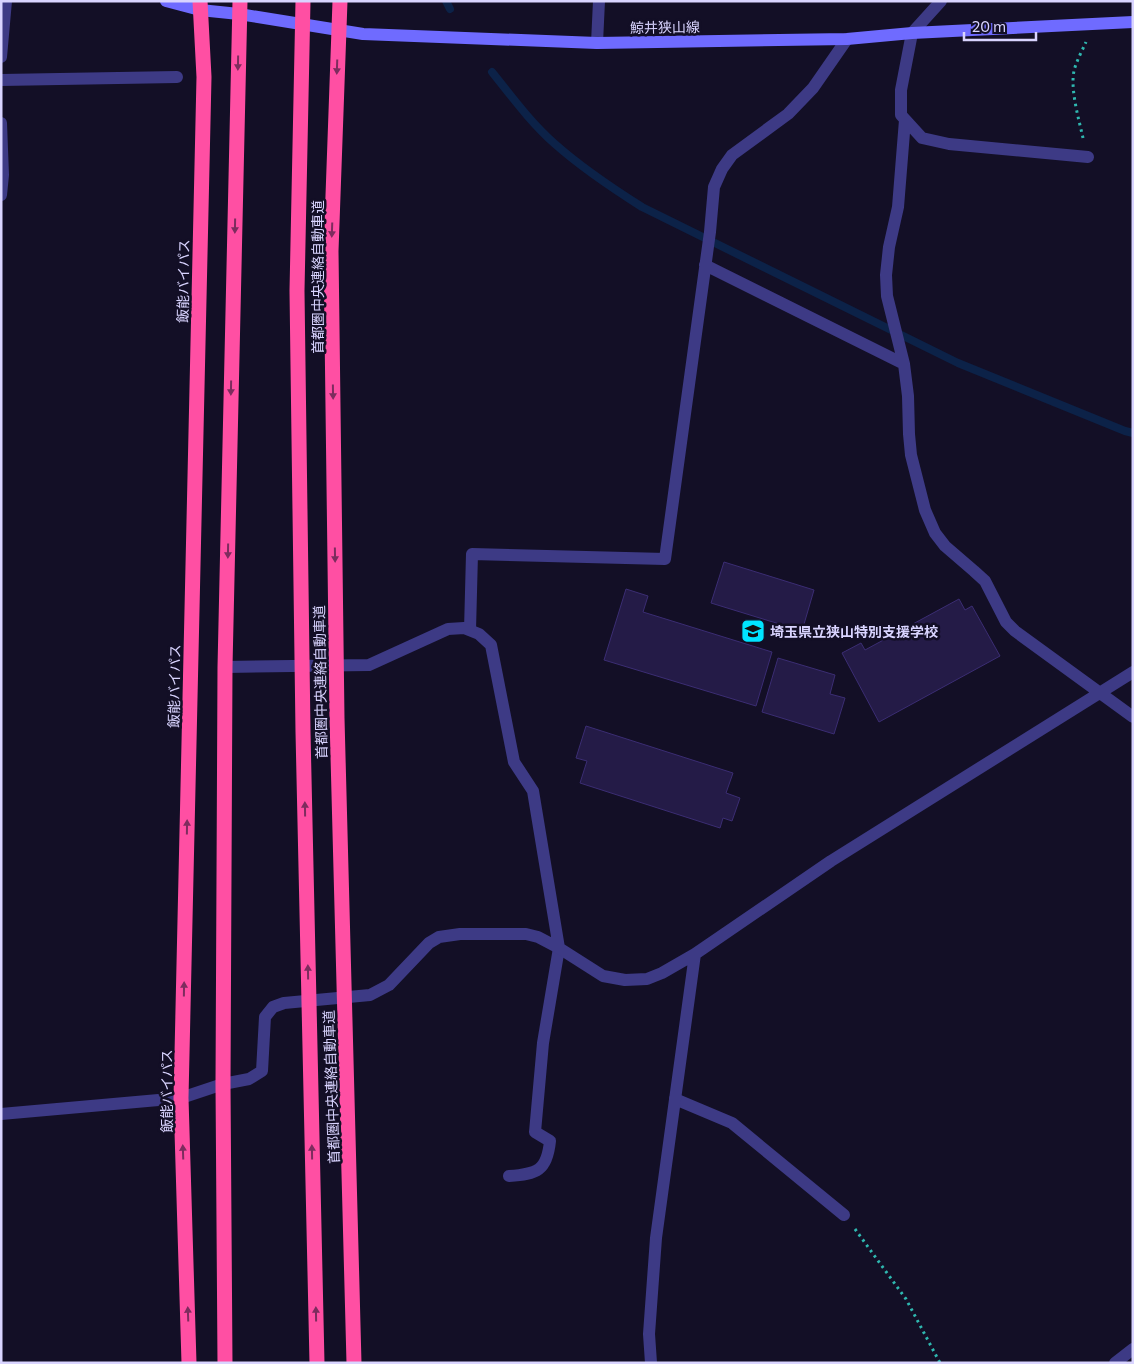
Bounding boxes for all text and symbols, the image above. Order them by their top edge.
scale bar [964,10,1036,42]
text: 20 m [972,17,1006,35]
street label: 鯨井狭山線 [630,18,700,36]
one-way arrow [234,55,242,71]
one-way arrow [333,60,341,76]
street label: 首都圏中央連絡自動車道 [309,200,326,354]
one-way arrow [231,218,239,234]
one-way arrow [328,222,336,238]
street label: 飯能バイパス [174,239,192,323]
one-way arrow [227,380,235,396]
one-way arrow [329,385,337,401]
one-way arrow [224,543,232,559]
one-way arrow [331,547,339,563]
street label: 首都圏中央連絡自動車道 [310,605,330,759]
school or university icon: 埼玉県立狭山特別支援学校 [740,618,766,644]
place label: 埼玉県立狭山特別支援学校 [770,623,938,640]
street label: 飯能バイパス [165,644,183,728]
one-way arrow [301,801,309,817]
one-way arrow [183,818,191,834]
one-way arrow [304,963,312,979]
one-way arrow [180,981,188,997]
street label: 首都圏中央連絡自動車道 [320,1010,342,1164]
street label: 飯能バイパス [158,1049,175,1133]
one-way arrow [179,1143,187,1159]
one-way arrow [308,1143,316,1159]
one-way arrow [184,1306,192,1322]
one-way arrow [311,1306,319,1322]

